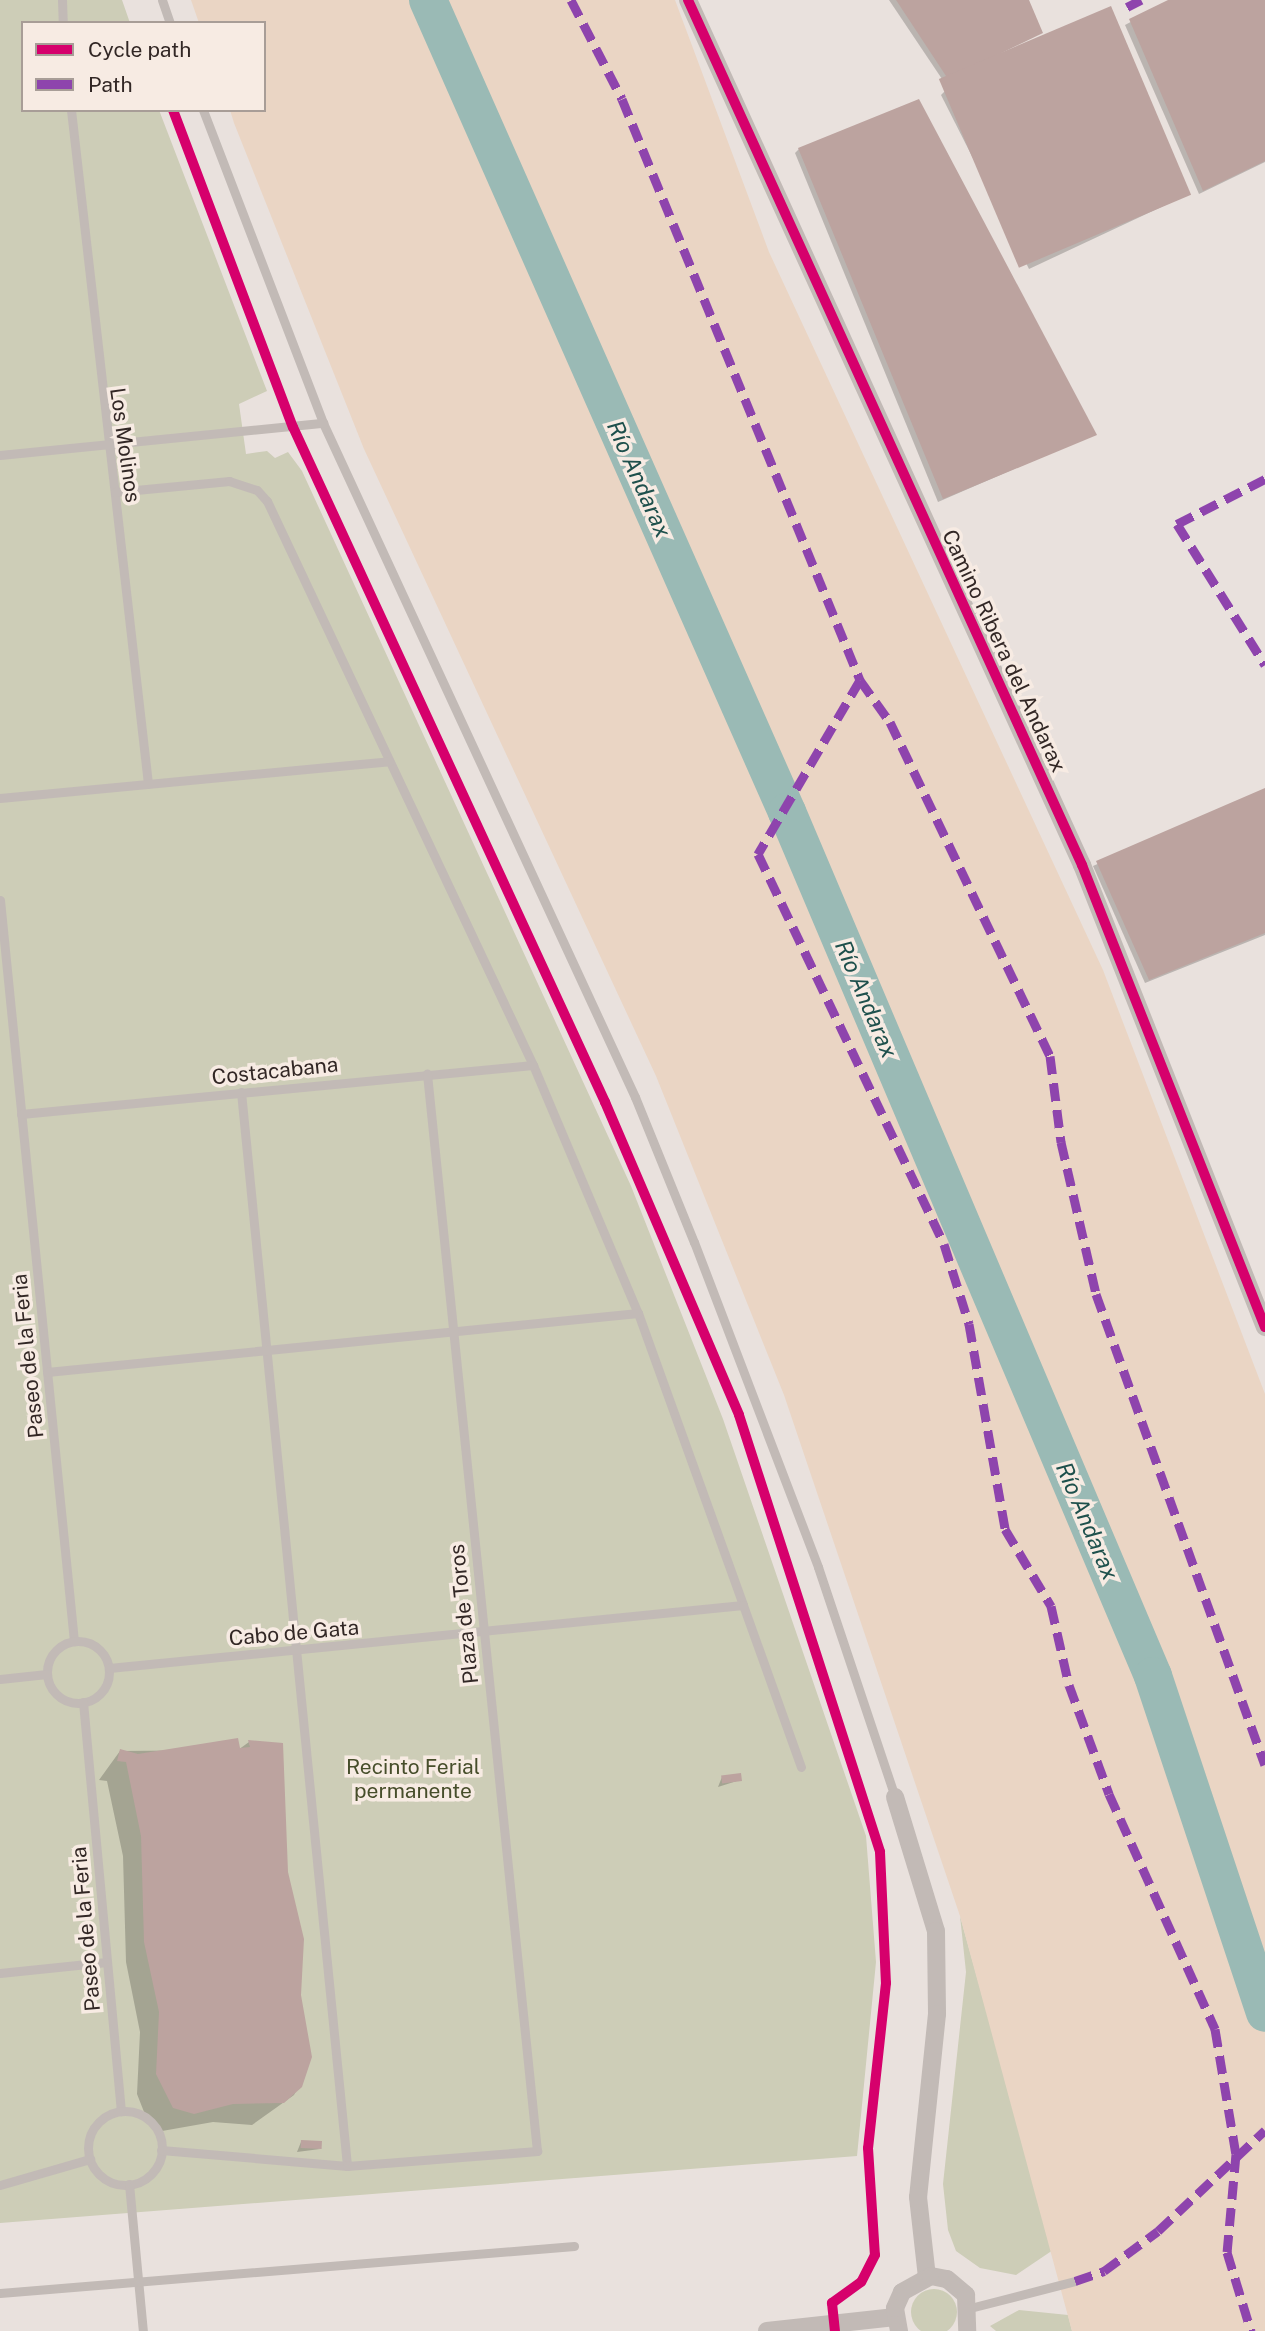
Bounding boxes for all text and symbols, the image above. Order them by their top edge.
legend [21,21,266,112]
text: Cycle path [88,37,191,62]
text: Path [88,72,133,97]
street label: Los Molinos [104,386,146,504]
water label: Río Andarax [601,416,677,542]
street label: Camino Ribera del Andarax [937,526,1071,776]
water label: Río Andarax [829,936,903,1062]
street label: Costacabana [211,1052,339,1090]
street label: Paseo de la Feria [7,1272,49,1440]
water label: Río Andarax [1050,1458,1124,1584]
street label: Plaza de Toros [444,1543,484,1685]
street label: Cabo de Gata [228,1615,360,1651]
park label: Recinto Ferial permanente [346,1754,480,1804]
street label: Paseo de la Feria [66,1845,106,2013]

